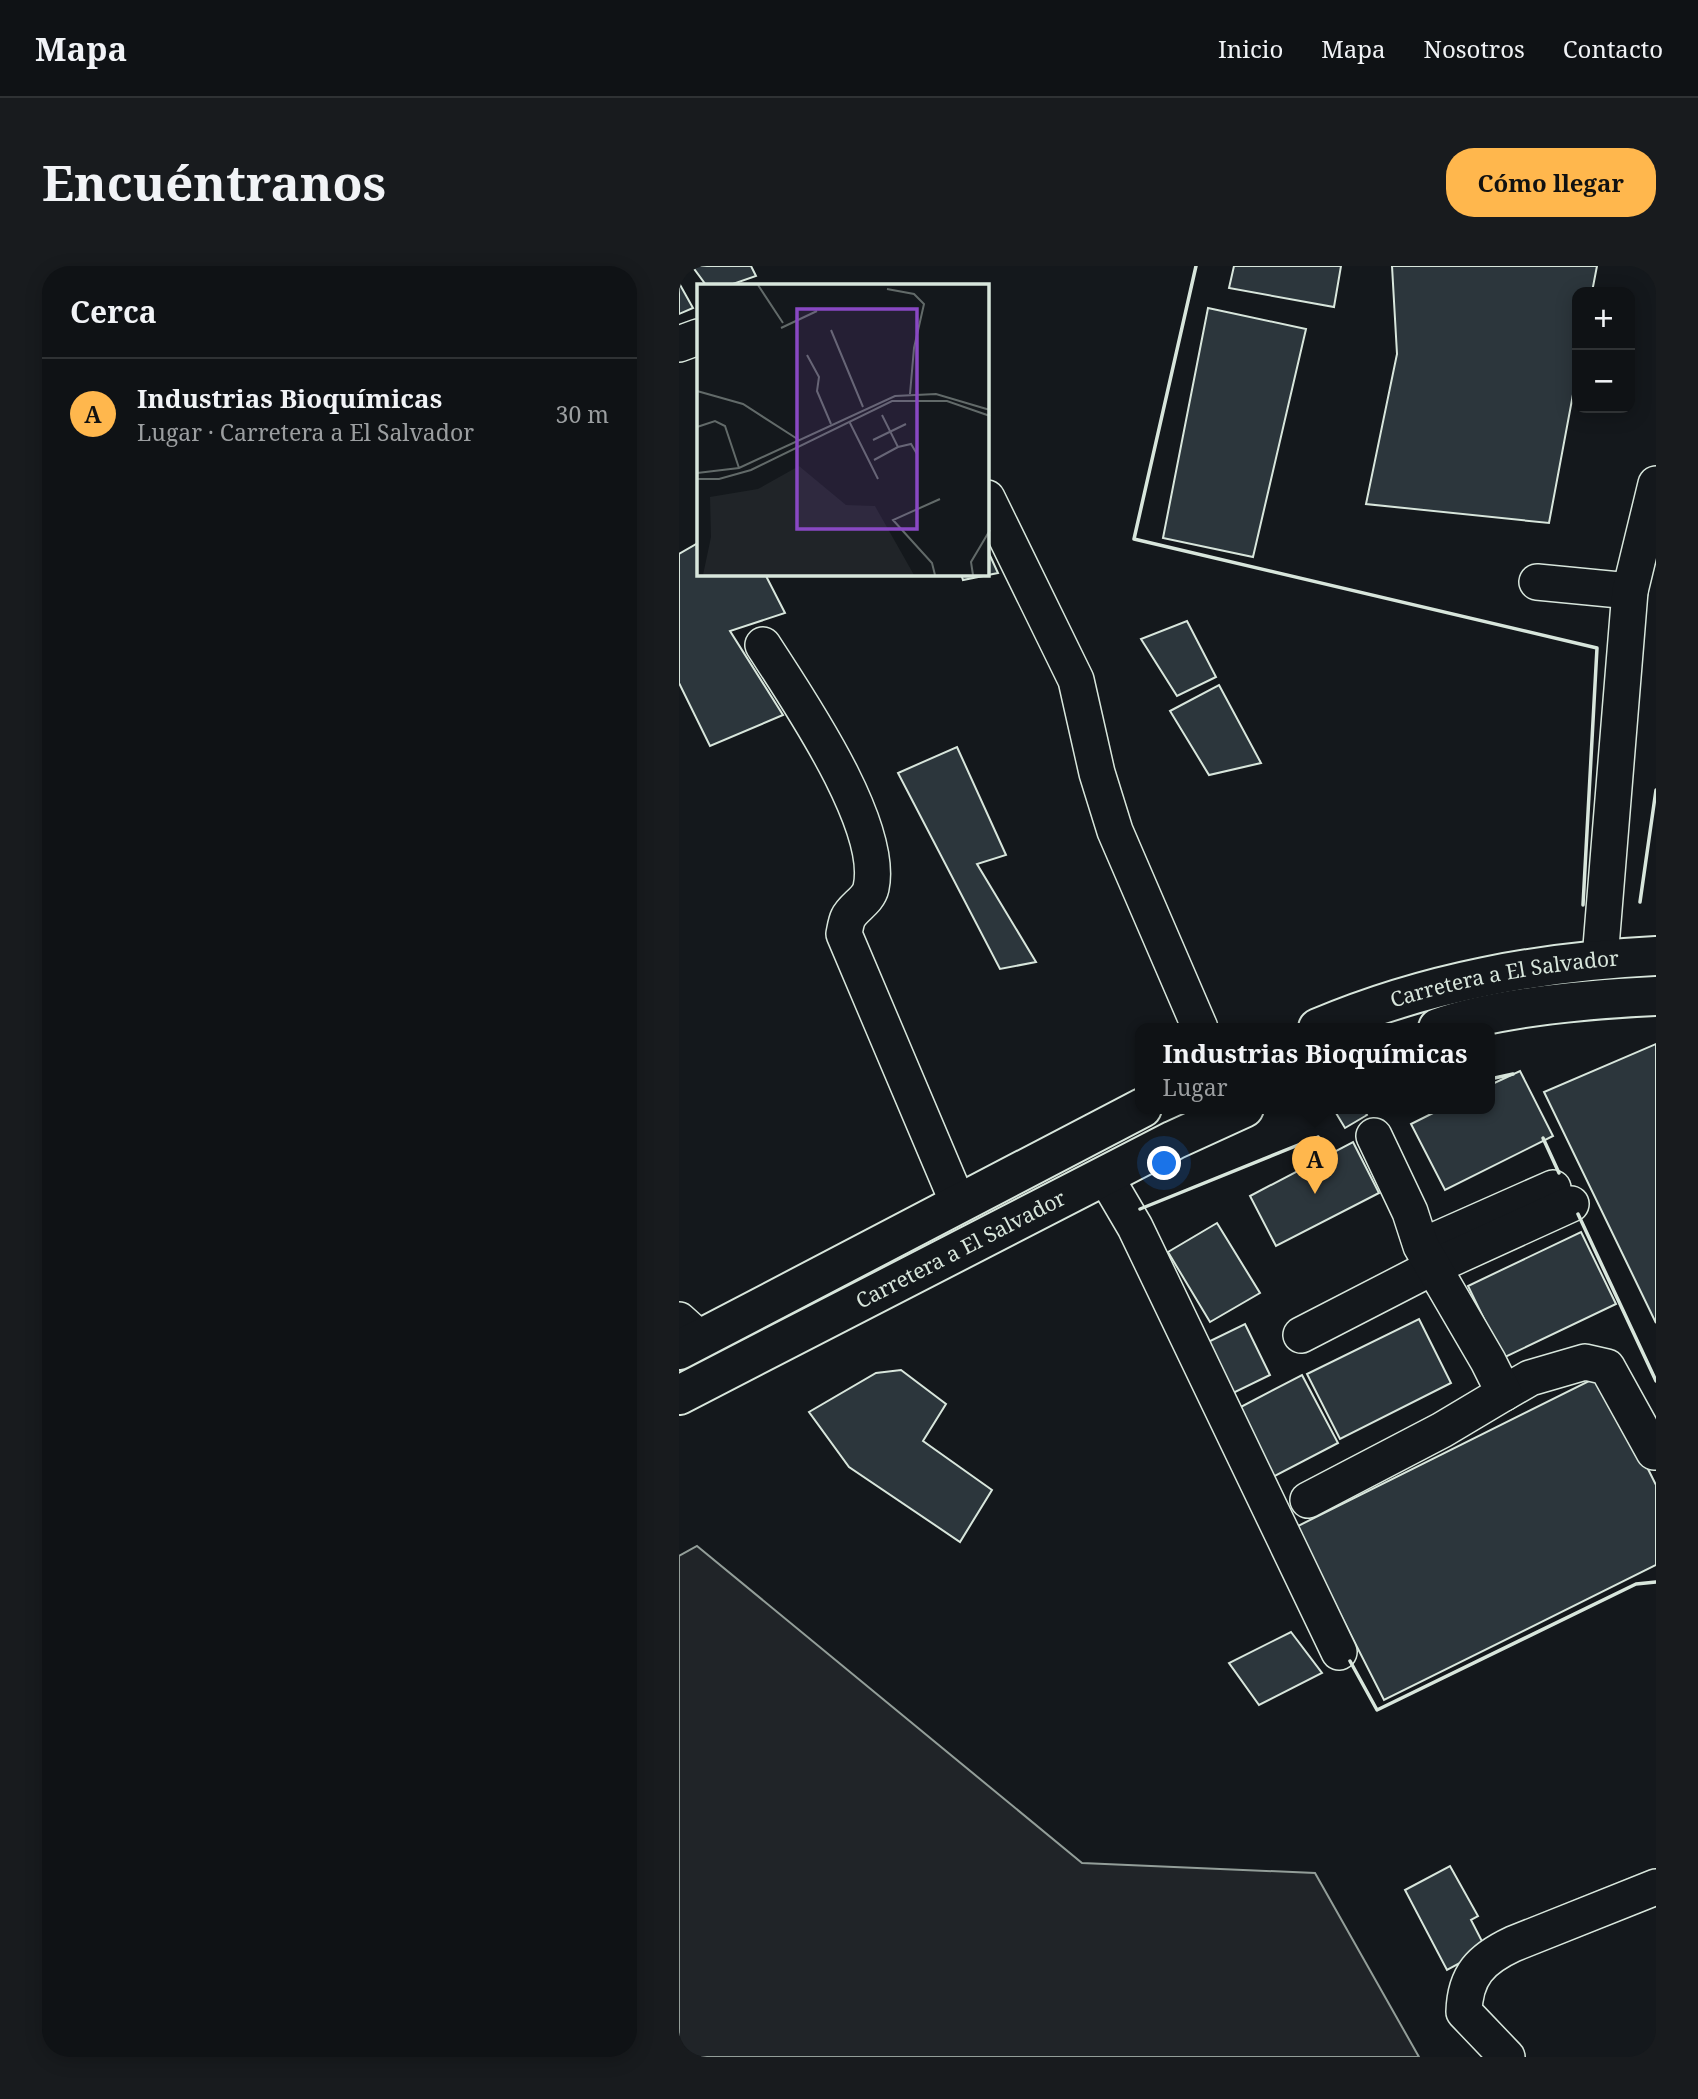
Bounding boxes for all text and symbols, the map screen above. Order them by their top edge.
text: Mapa [35,26,127,71]
text: Inicio [1218,32,1283,65]
text: Mapa [1321,32,1386,65]
text: Nosotros [1424,32,1525,65]
text: Contacto [1563,32,1663,65]
button: Cómo llegar [1446,148,1656,217]
text: Encuéntranos [42,149,386,215]
inset map [697,284,989,576]
map controls [1572,287,1635,413]
button: + [1572,287,1635,350]
text: Cerca [70,291,157,332]
button: − [1572,350,1635,413]
text: Industrias Bioquímicas [137,380,442,416]
text: A [84,398,102,430]
text: 30 m [556,398,609,430]
text: Lugar · Carretera a El Salvador [137,416,474,448]
street label: Carretera a El Salvador [1387,943,1620,1013]
popup [1135,1023,1495,1114]
text: Industrias Bioquímicas [1162,1035,1468,1071]
text: Lugar [1162,1071,1228,1103]
pin: A [1292,1136,1338,1194]
your location [1147,1146,1181,1180]
street label: Carretera a El Salvador [851,1183,1070,1315]

